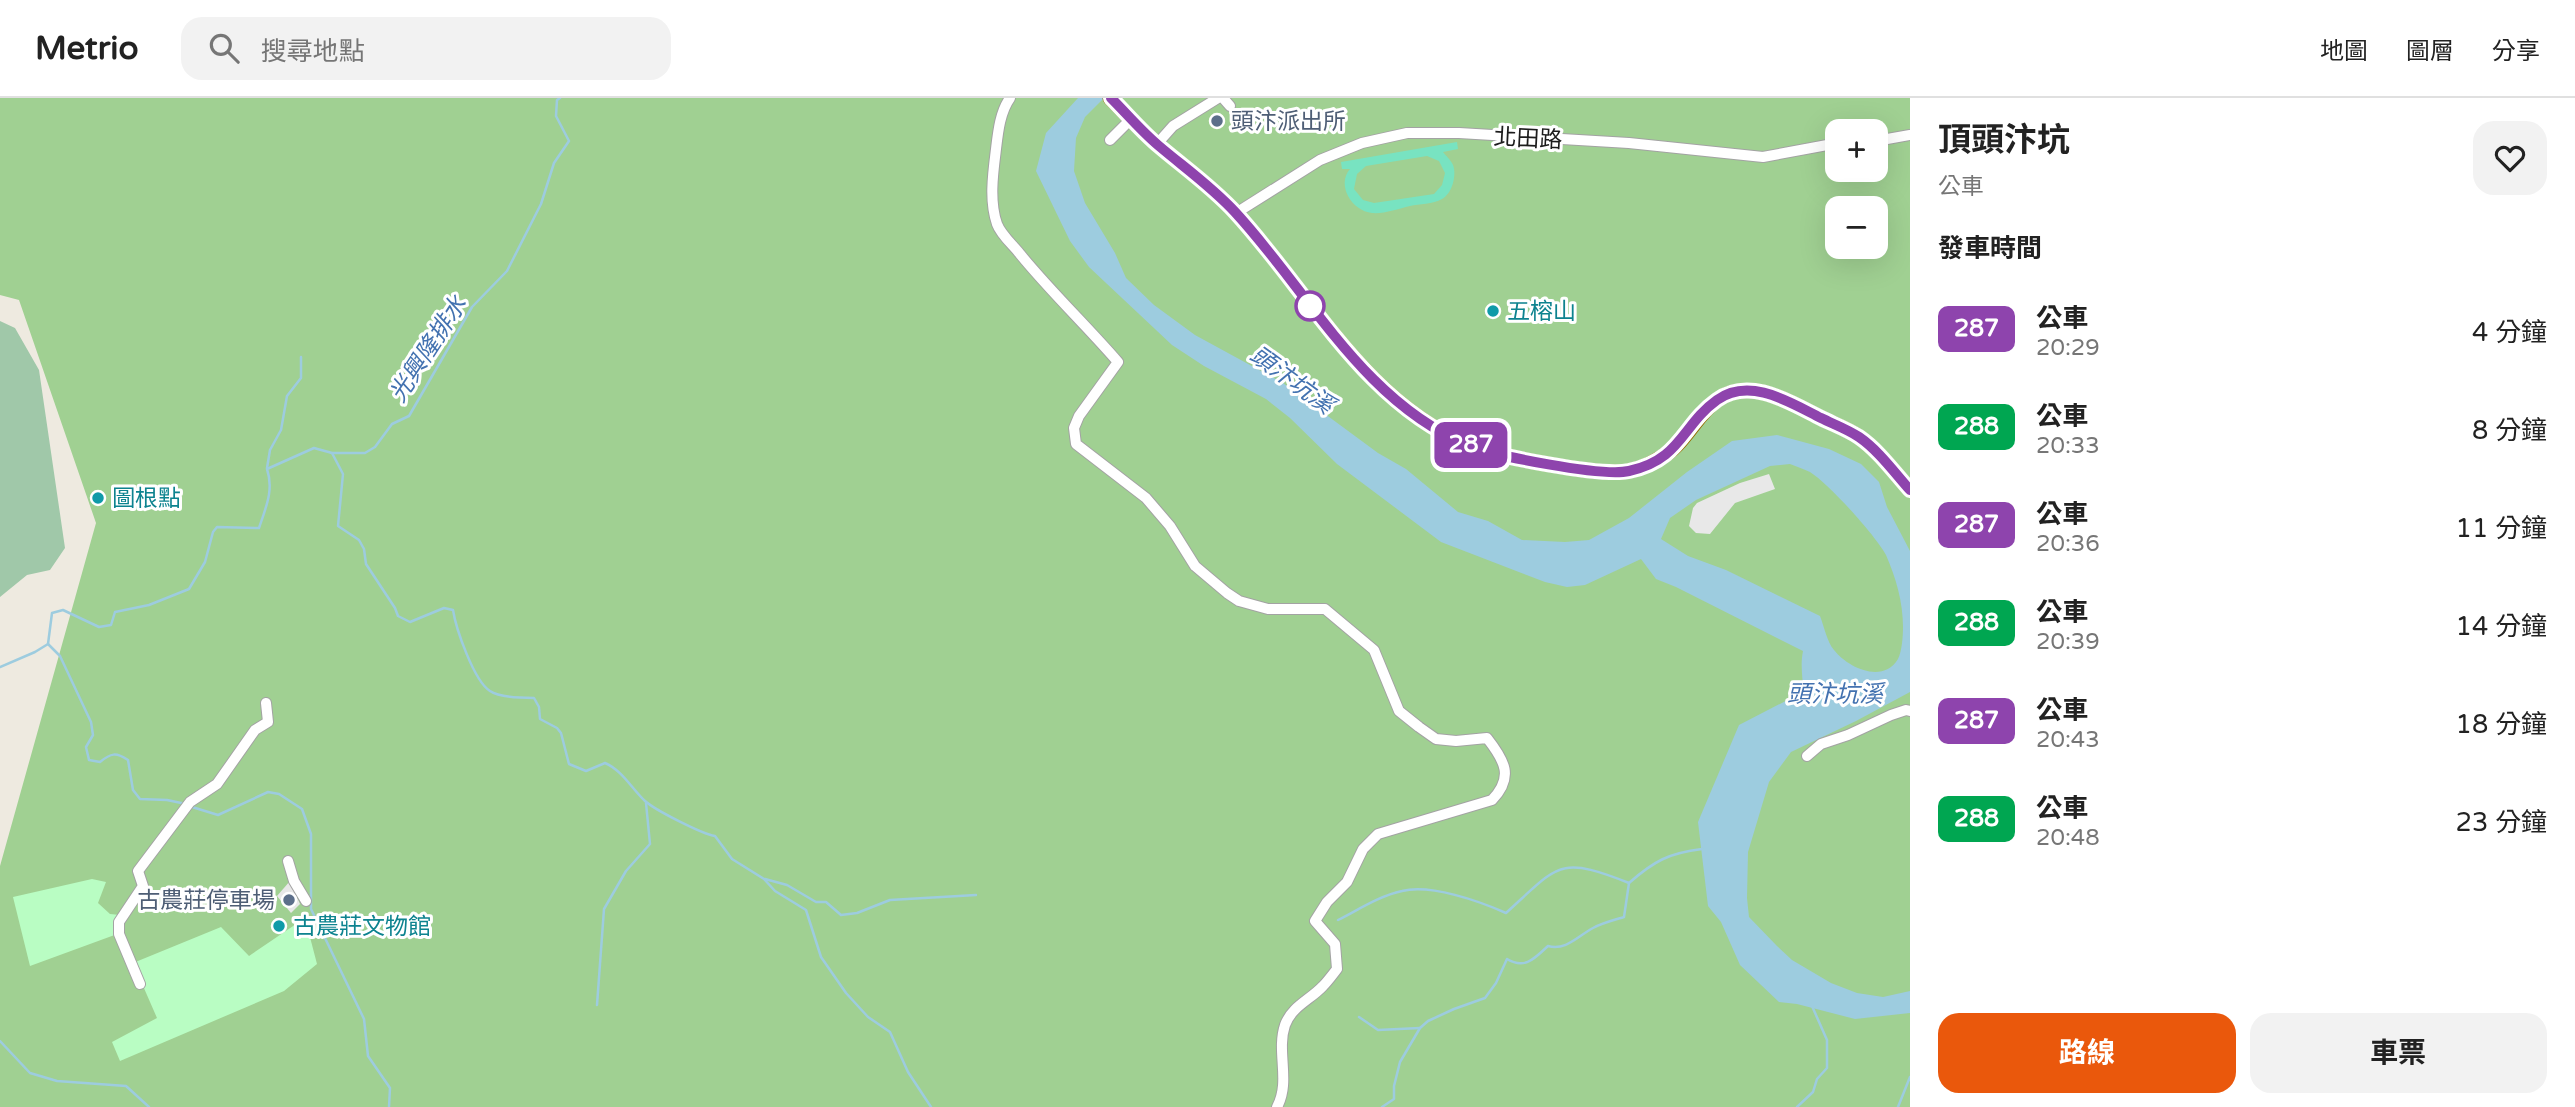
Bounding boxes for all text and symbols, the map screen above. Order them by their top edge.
search box [181,17,671,80]
text: Metrio [35,29,139,68]
icon: search [205,29,243,67]
text: 搜尋地點 [261,36,365,67]
text: 地圖 [2320,37,2368,66]
text: 圖層 [2406,37,2454,66]
text: 分享 [2492,37,2540,66]
place label: 頭汴派出所 [1231,108,1346,136]
marker: 頭汴派出所 [1209,113,1225,129]
map controls [1825,119,1888,259]
button: + [1825,119,1888,182]
text: 頂頭汴坑 [1938,121,2070,160]
button: heart [2473,121,2547,195]
street label: 北田路 [1493,123,1563,155]
text: 公車 [1938,173,1984,201]
button: − [1825,196,1888,259]
text: 發車時間 [1938,233,2042,264]
water label: 光興隆排水 [384,290,474,407]
unlabelled marker [1295,291,1325,321]
place label: 五榕山 [1507,298,1576,326]
marker: 五榕山 [1485,303,1501,319]
text: 公車 [2036,303,2088,334]
text: 287 [1954,314,1999,343]
text: 4 分鐘 [2472,317,2547,348]
text: 20:29 [2036,334,2100,362]
water label: 頭汴坑溪 [1244,340,1341,422]
text: 公車 [2036,401,2088,432]
text: 288 [1954,412,1999,441]
text: 8 分鐘 [2472,415,2547,446]
line badge: 287 [1431,422,1511,468]
text: 287 [1448,430,1494,459]
text: 20:33 [2036,432,2100,460]
place label: 圖根點 [112,485,181,513]
marker: 圖根點 [90,490,106,506]
text: 公車 [2036,499,2088,530]
text: 287 [1954,510,1999,539]
text: 11 分鐘 [2456,513,2547,544]
text: 20:36 [2036,530,2100,558]
text: 公車 [2036,597,2088,628]
text: 288 [1954,608,1999,637]
text: 14 分鐘 [2456,611,2547,642]
text: 20:39 [2036,628,2100,656]
water label: 頭汴坑溪 [1787,680,1886,709]
text: 公車 [2036,695,2088,726]
text: 287 [1954,706,1999,735]
text: 18 分鐘 [2456,709,2547,740]
text: 20:43 [2036,726,2100,754]
text: 公車 [2036,793,2088,824]
text: 288 [1954,804,1999,833]
text: 23 分鐘 [2456,807,2547,838]
text: 20:48 [2036,824,2100,852]
place label: 古農莊停車場 [137,887,275,915]
marker: 古農莊停車場 [281,892,297,908]
place label: 古農莊文物館 [293,913,431,941]
marker: 古農莊文物館 [271,918,287,934]
button: 路線 [1938,1013,2236,1093]
button: 車票 [2250,1013,2547,1093]

